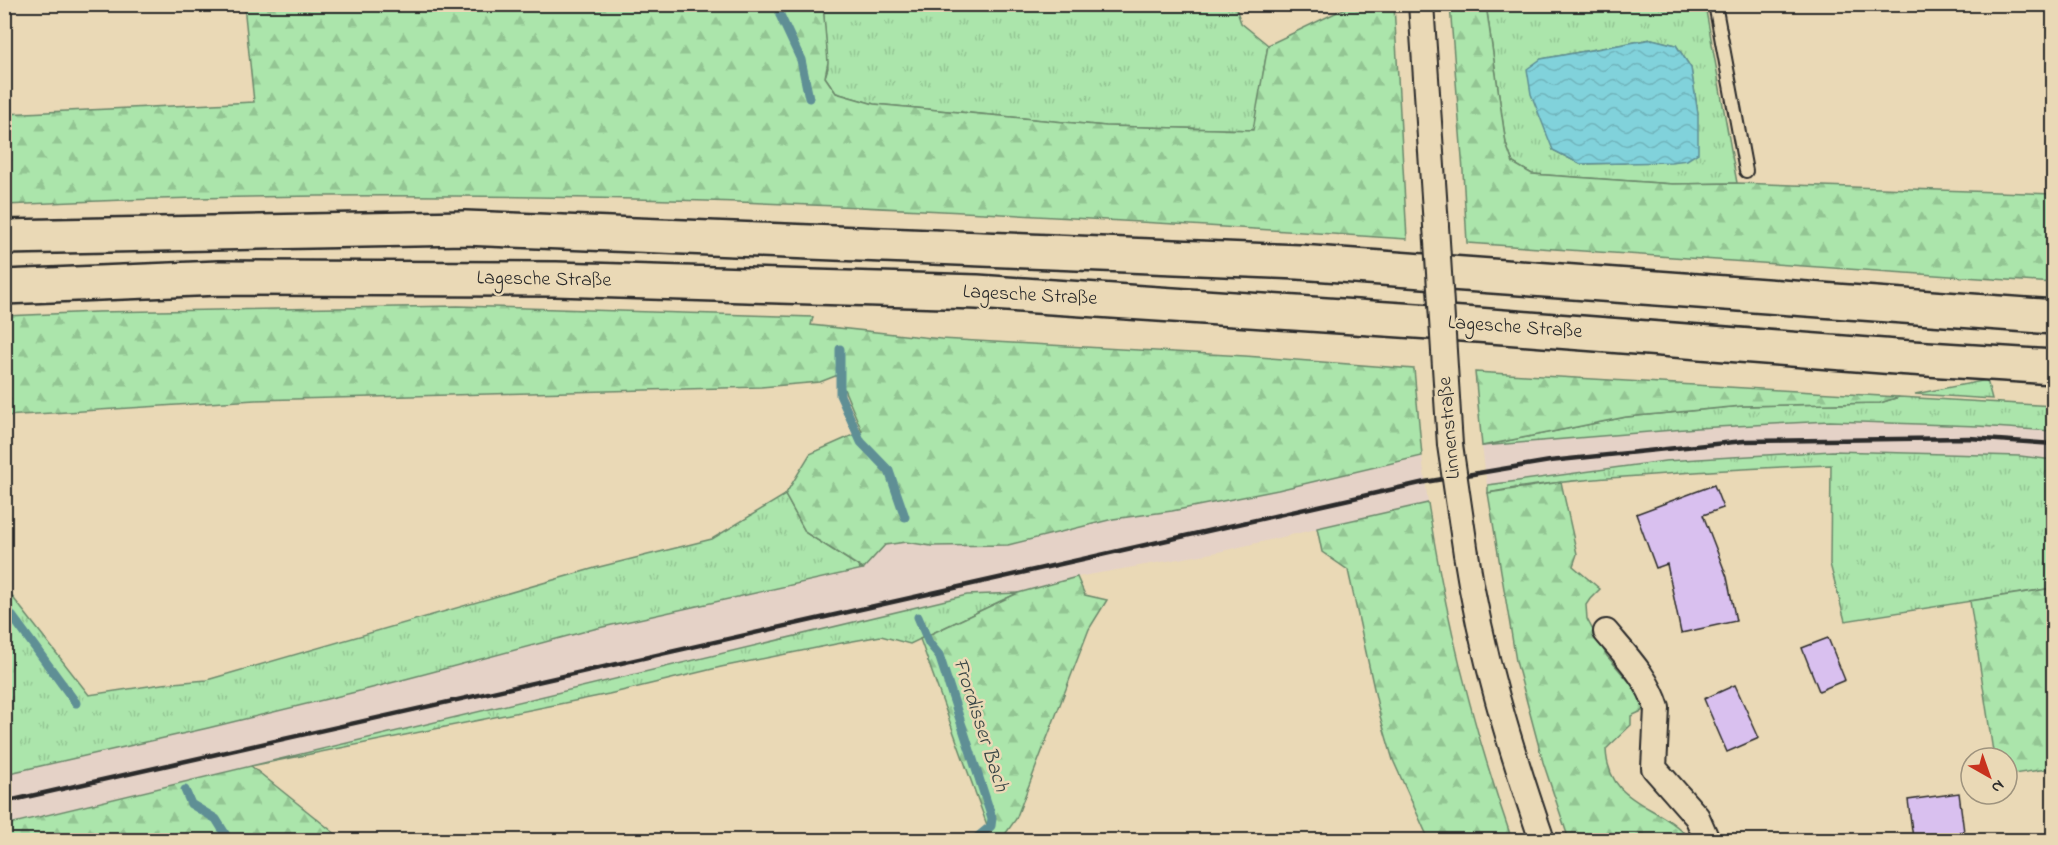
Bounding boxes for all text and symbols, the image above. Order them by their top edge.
street label: Lagesche Straße [476,264,612,297]
street label: Lagesche Straße [962,278,1098,315]
street label: Lagesche Straße [1447,309,1583,348]
street label: Linnenstraße [1431,375,1469,481]
water label: Frordisser Bach [944,654,1016,797]
north arrow [1959,746,2019,806]
text: N [1985,773,2009,799]

